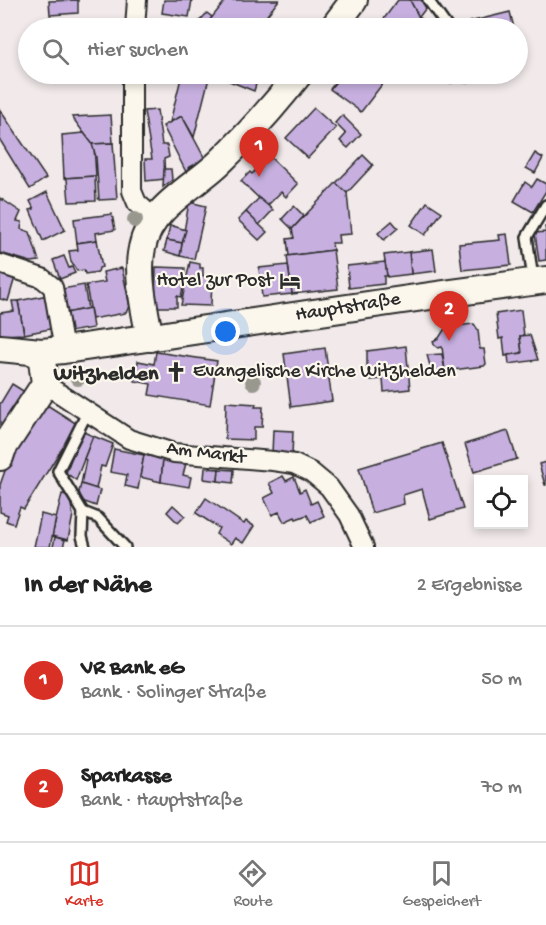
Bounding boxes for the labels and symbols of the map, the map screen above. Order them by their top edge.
pin: 1 [240,128,278,177]
hotel icon: Hotel zur Post [278,269,302,293]
place label: Hotel zur Post [157,270,275,293]
street label: Hauptstraße [294,288,403,328]
pin: 2 [430,292,468,341]
your location [211,317,240,346]
church icon: Evangelische Kirche Witzhelden [164,360,188,384]
place label: Evangelische Kirche Witzhelden [193,361,456,384]
district label: Witzhelden [53,362,159,388]
street label: Am Markt [165,438,249,471]

